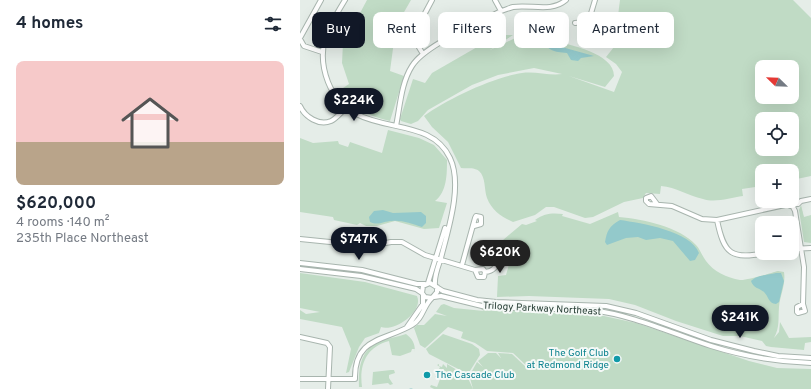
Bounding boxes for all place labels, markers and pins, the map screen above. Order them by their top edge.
pin: $224K [326,88,382,122]
pin: $747K [331,227,387,261]
pin: $620K [472,240,528,274]
pin: $241K [712,305,768,339]
place label: The Golf Club at Redmond Ridge [527,347,609,372]
marker: The Golf Club at Redmond Ridge [612,354,622,364]
place label: The Cascade Club [435,369,515,382]
marker: The Cascade Club [422,370,432,380]

